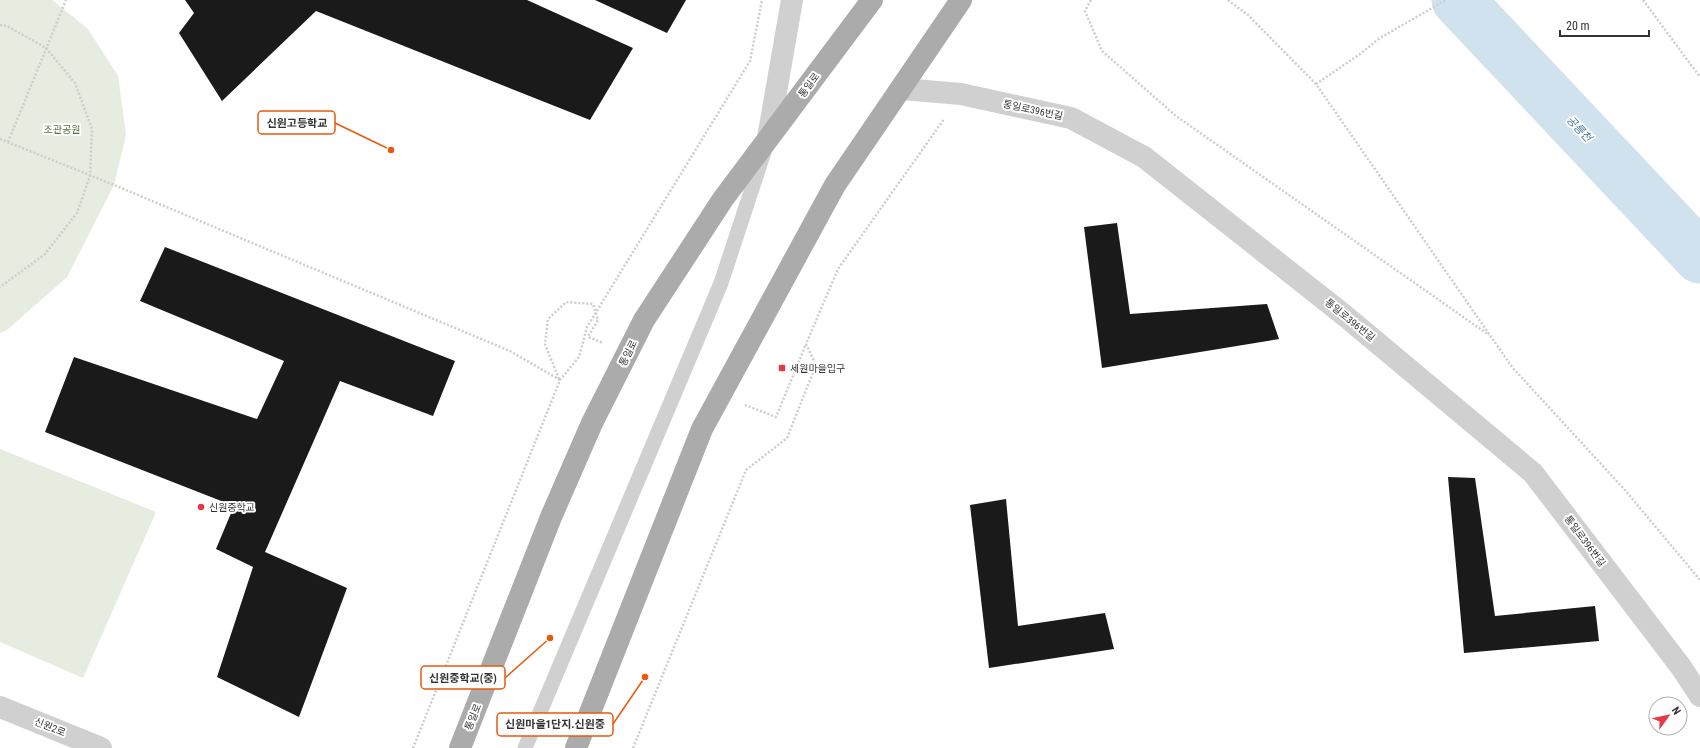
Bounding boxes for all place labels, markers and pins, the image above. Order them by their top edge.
callout: 신원고등학교 [258,111,335,134]
marker: 세원마을입구 [777,363,787,373]
place label: 세원마을입구 [790,363,845,374]
marker: 신원중학교 [196,502,206,512]
place label: 신원중학교 [209,502,255,513]
callout: 신원중학교(중) [421,666,505,689]
callout: 신원마을1단지.신원중 [497,713,613,736]

